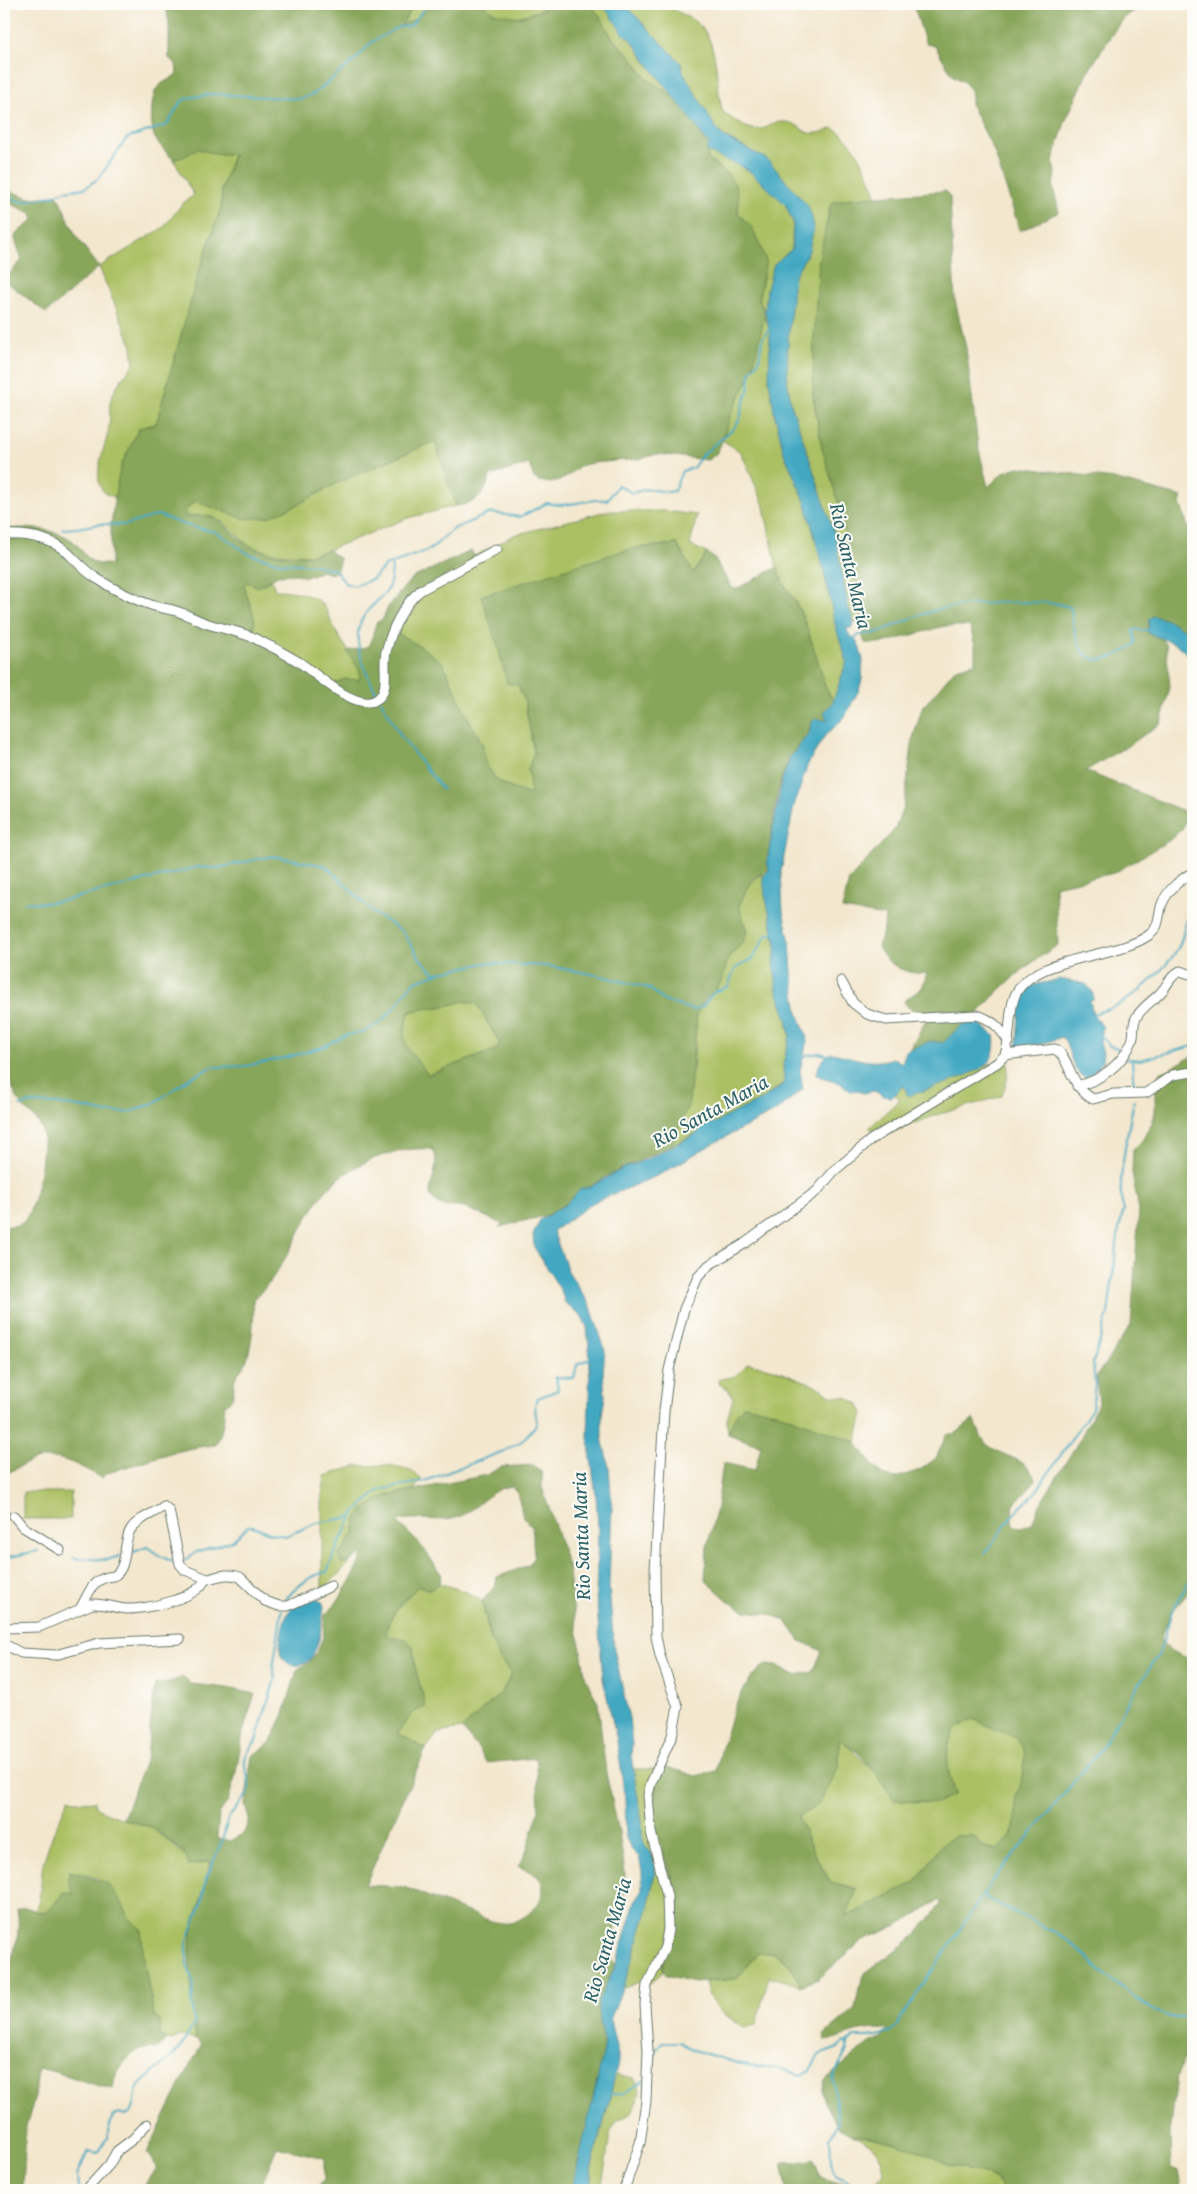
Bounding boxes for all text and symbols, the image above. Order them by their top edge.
water label: Rio Santa Maria [822,499,881,632]
water label: Rio Santa Maria [645,1066,774,1156]
water label: Rio Santa Maria [563,1471,598,1602]
water label: Rio Santa Maria [574,1873,639,2007]

